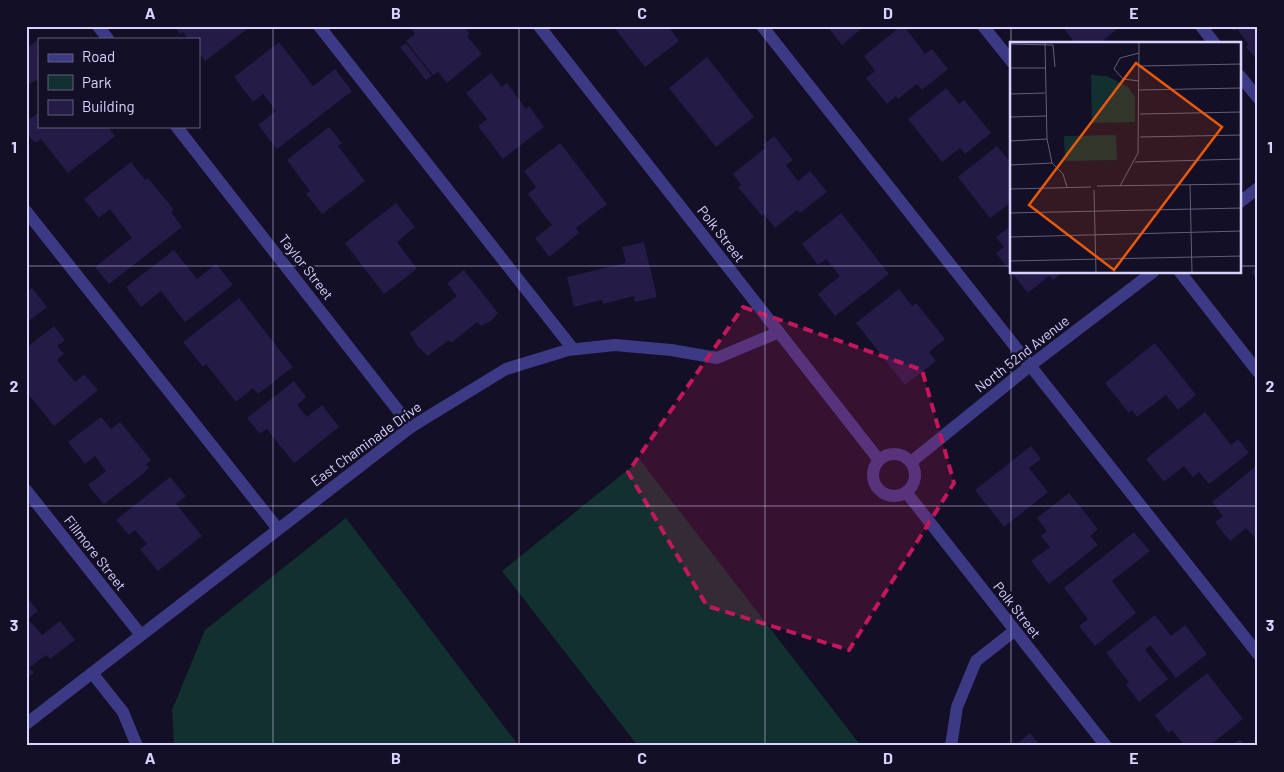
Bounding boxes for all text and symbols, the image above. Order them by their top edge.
text: A [145,3,156,22]
text: B [391,3,401,22]
text: C [637,3,647,22]
text: D [883,3,893,22]
text: E [1129,3,1139,22]
legend [38,38,200,128]
inset map [1010,42,1242,274]
text: Road [82,47,115,65]
text: Park [82,73,112,91]
text: Building [82,97,135,115]
text: 1 [11,137,17,156]
text: 1 [1267,137,1273,156]
street label: Polk Street [694,202,749,265]
street label: Taylor Street [276,231,337,303]
street label: North 52nd Avenue [971,312,1072,396]
text: 2 [10,376,19,395]
text: 2 [1266,376,1275,395]
street label: East Chaminade Drive [307,398,424,489]
street label: Fillmore Street [61,512,130,594]
street label: Polk Street [990,578,1045,641]
text: 3 [10,615,18,634]
text: 3 [1266,615,1274,634]
text: A [145,748,156,767]
text: B [391,748,401,767]
text: C [637,748,647,767]
text: D [883,748,893,767]
text: E [1129,748,1139,767]

